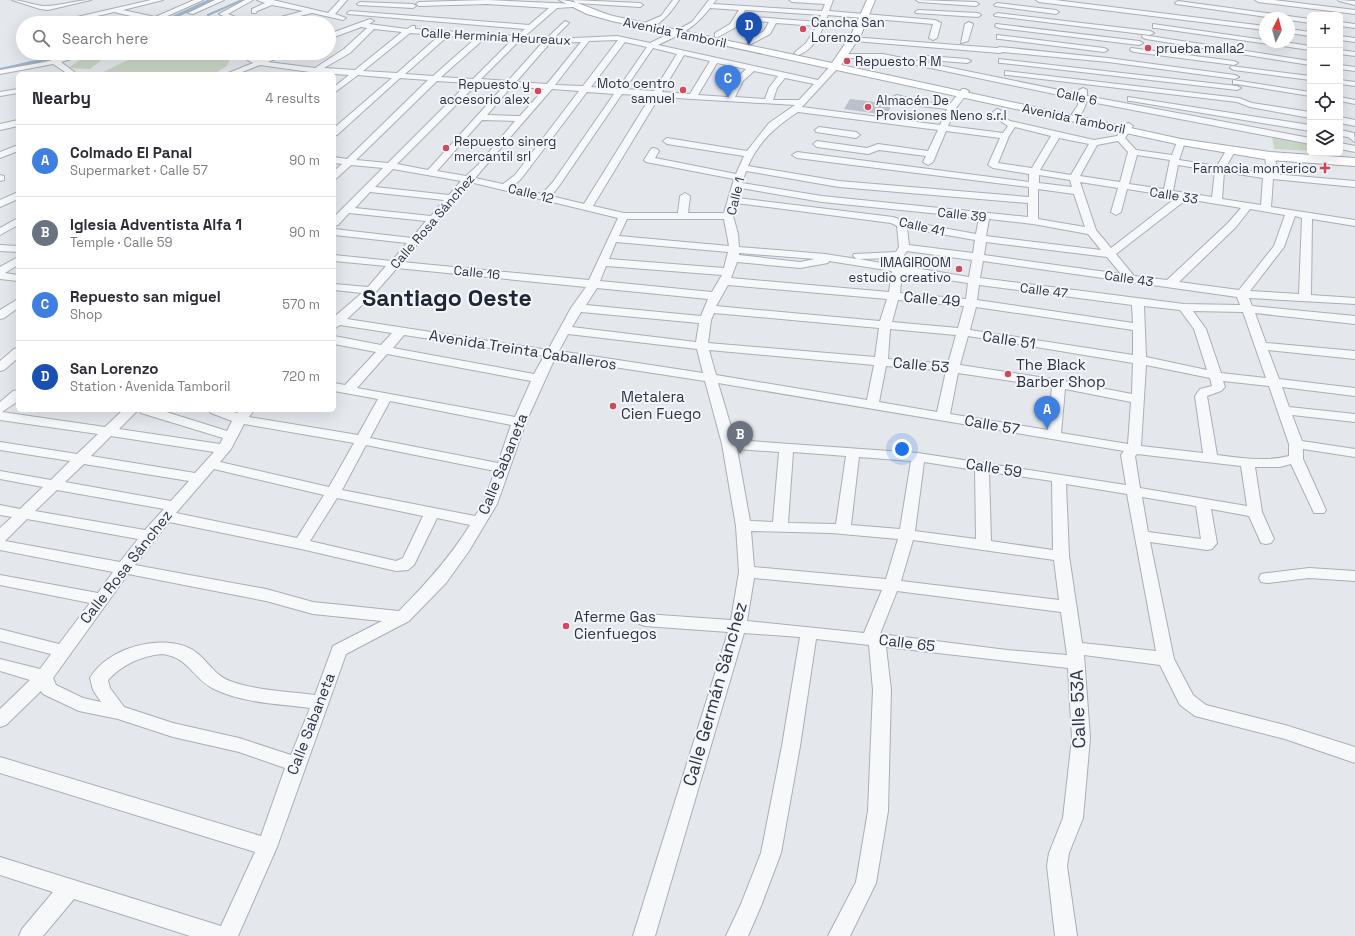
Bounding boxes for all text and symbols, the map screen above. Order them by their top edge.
pin: D [736,12,762,45]
north arrow [1259,12,1295,48]
map controls [1307,12,1343,156]
button: + [1307,12,1343,48]
street label: Avenida Tamboril [622,13,728,52]
place label: Cancha San Lorenzo [811,14,885,46]
search box [16,16,336,60]
street label: Calle Herminia Heureaux [421,24,572,49]
marker: Cancha San Lorenzo [798,24,808,34]
icon: search [30,27,52,49]
text: Search here [62,29,148,48]
place label: prueba malla2 [1156,40,1245,57]
marker: prueba malla2 [1143,43,1153,53]
button: − [1307,48,1343,84]
place label: Repuesto R M [855,53,942,70]
marker: Repuesto R M [842,56,852,66]
pin: C [715,65,741,98]
place label: Moto centro samuel [597,75,675,107]
place label: Repuesto y accesorio alex [439,76,530,108]
street label: Calle 6 [1055,84,1099,109]
button: locate [1307,84,1343,120]
marker: Moto centro samuel [678,85,688,95]
marker: Repuesto y accesorio alex [533,86,543,96]
text: Nearby [32,87,91,109]
text: 4 results [265,90,320,107]
place label: Almacén De Provisiones Neno s.r.l [876,92,1007,124]
street label: Avenida Tamboril [1021,99,1127,138]
marker: Almacén De Provisiones Neno s.r.l [863,102,873,112]
button: layers [1307,120,1343,156]
place label: Repuesto sinerg mercantil srl [454,133,556,165]
text: Colmado El Panal [70,143,192,162]
marker: Repuesto sinerg mercantil srl [441,143,451,153]
text: A [41,152,49,169]
text: 90 m [289,152,320,169]
place label: Farmacia monterico [1193,160,1317,177]
text: Supermarket · Calle 57 [70,162,208,179]
marker: Farmacia monterico [1320,163,1330,173]
street label: Calle Rosa Sánchez [386,170,478,272]
street label: Calle 1 [723,175,748,217]
street label: Calle 12 [506,180,556,207]
street label: Calle 33 [1148,183,1200,208]
street label: Calle 39 [937,203,987,226]
street label: Calle 41 [897,213,946,240]
text: Iglesia Adventista Alfa 1 [70,215,242,234]
text: B [41,224,49,241]
text: 90 m [289,224,320,241]
text: Temple · Calle 59 [70,234,173,251]
place label: IMAGIROOM estudio creativo [849,254,951,286]
street label: Calle 16 [453,262,501,283]
marker: IMAGIROOM estudio creativo [954,264,964,274]
street label: Calle 43 [1103,267,1155,290]
street label: Calle 47 [1019,279,1069,302]
district label: Santiago Oeste [362,283,532,313]
text: Repuesto san miguel [70,287,221,306]
street label: Calle 49 [903,287,961,310]
text: C [41,296,49,313]
text: 570 m [282,296,320,313]
text: Shop [70,306,102,323]
street label: Avenida Treinta Caballeros [428,325,618,374]
street label: Calle 51 [981,326,1037,353]
street label: Calle 53 [892,353,950,376]
place label: The Black Barber Shop [1016,355,1106,391]
text: San Lorenzo [70,359,159,378]
text: D [41,368,49,385]
text: 720 m [282,368,320,385]
marker: The Black Barber Shop [1003,369,1013,379]
text: Station · Avenida Tamboril [70,378,230,395]
place label: Metalera Cien Fuego [621,387,701,423]
pin: A [1034,396,1060,429]
marker: Metalera Cien Fuego [608,401,618,411]
street label: Calle Sabaneta [474,410,532,517]
street label: Calle 57 [963,410,1021,439]
pin: B [727,421,753,454]
your location [892,439,912,459]
street label: Calle 59 [965,454,1023,481]
street label: Calle Rosa Sánchez [75,506,176,627]
street label: Calle Germán Sánchez [677,599,752,789]
place label: Aferme Gas Cienfuegos [574,607,657,643]
marker: Aferme Gas Cienfuegos [561,621,571,631]
street label: Calle 65 [878,630,936,655]
street label: Calle 53A [1065,669,1090,749]
street label: Calle Sabaneta [282,670,339,778]

